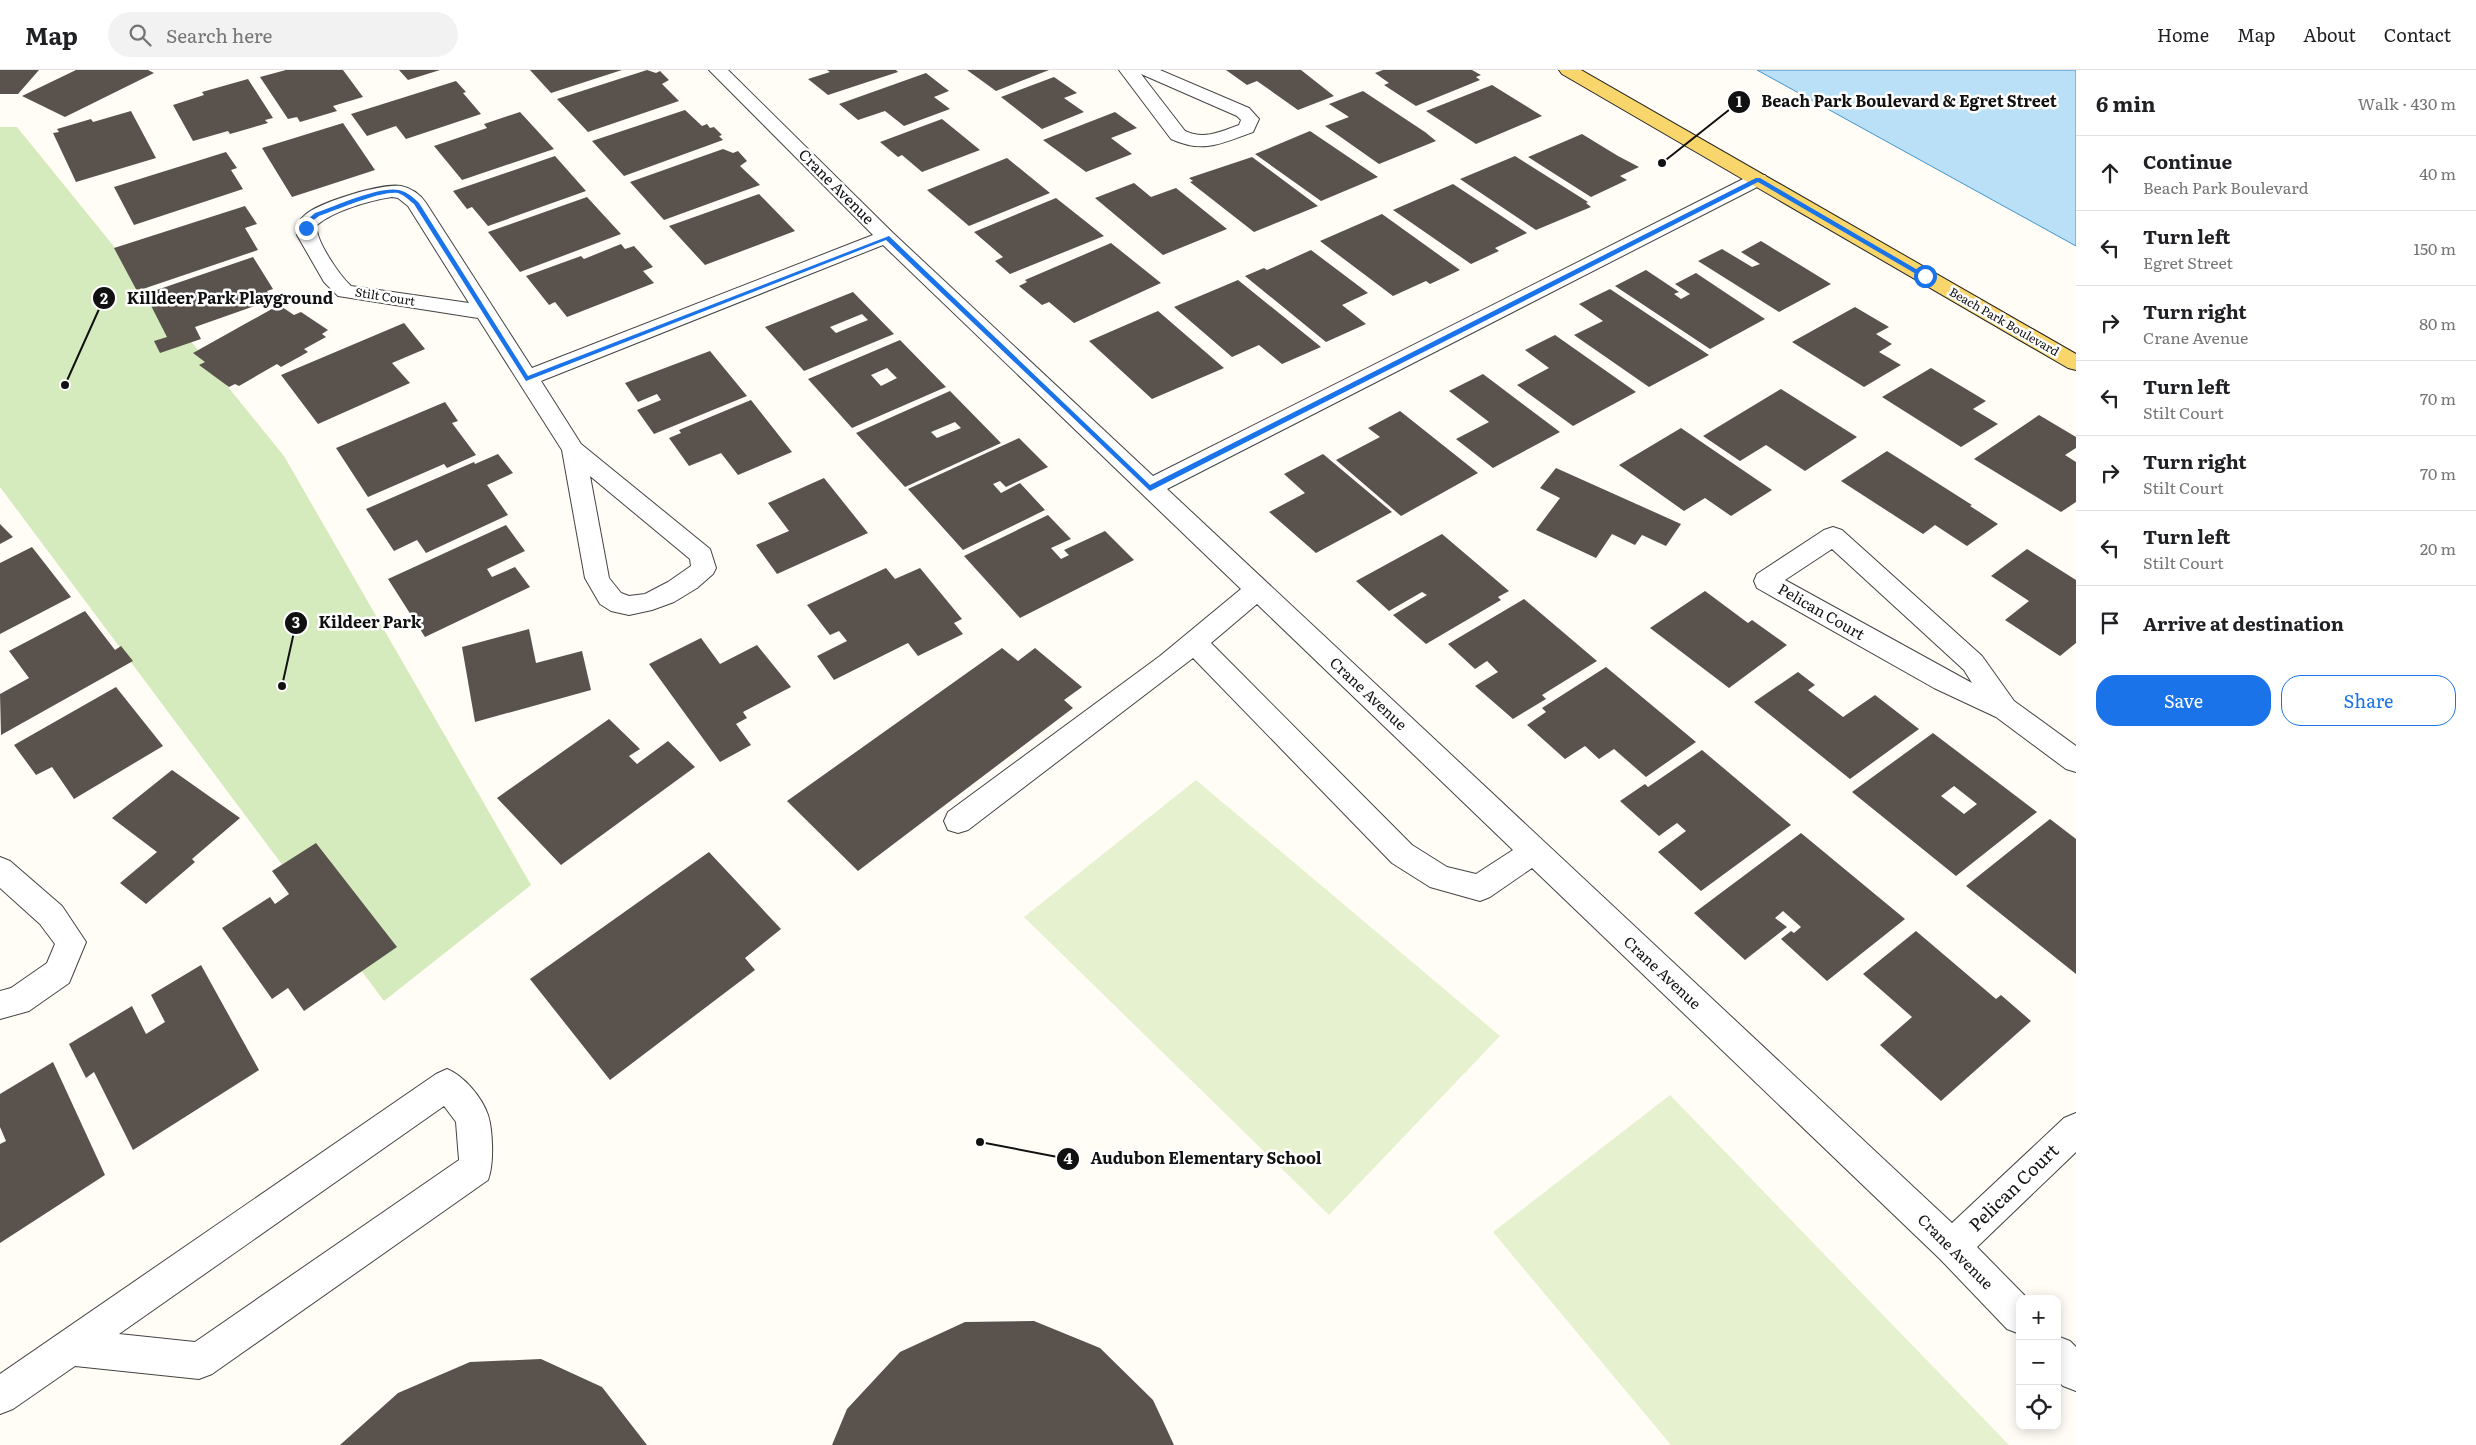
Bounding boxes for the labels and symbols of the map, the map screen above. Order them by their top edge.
callout: Beach Park Boulevard & Egret Street [1726,86,2067,117]
text: Beach Park Boulevard & Egret Street [1761,88,2057,112]
text: 1 [1736,89,1742,112]
street label: Crane Avenue [794,143,880,229]
route end [295,217,318,240]
route start [1914,265,1937,288]
street label: Stilt Court [354,282,417,310]
street label: Beach Park Boulevard [1946,282,2063,360]
callout: Killdeer Park Playground [91,283,343,314]
text: Killdeer Park Playground [127,285,334,309]
text: 2 [100,286,108,309]
street label: Pelican Court [1774,577,1869,645]
callout: Kildeer Park [283,607,431,638]
text: Kildeer Park [319,609,422,633]
text: 3 [292,610,300,633]
street label: Crane Avenue [1325,651,1413,735]
street label: Crane Avenue [1619,930,1707,1014]
street label: Pelican Court [1962,1136,2065,1237]
callout: Audubon Elementary School [1056,1143,1332,1174]
text: Audubon Elementary School [1090,1145,1322,1169]
text: 4 [1063,1146,1073,1169]
street label: Crane Avenue [1913,1208,1999,1294]

